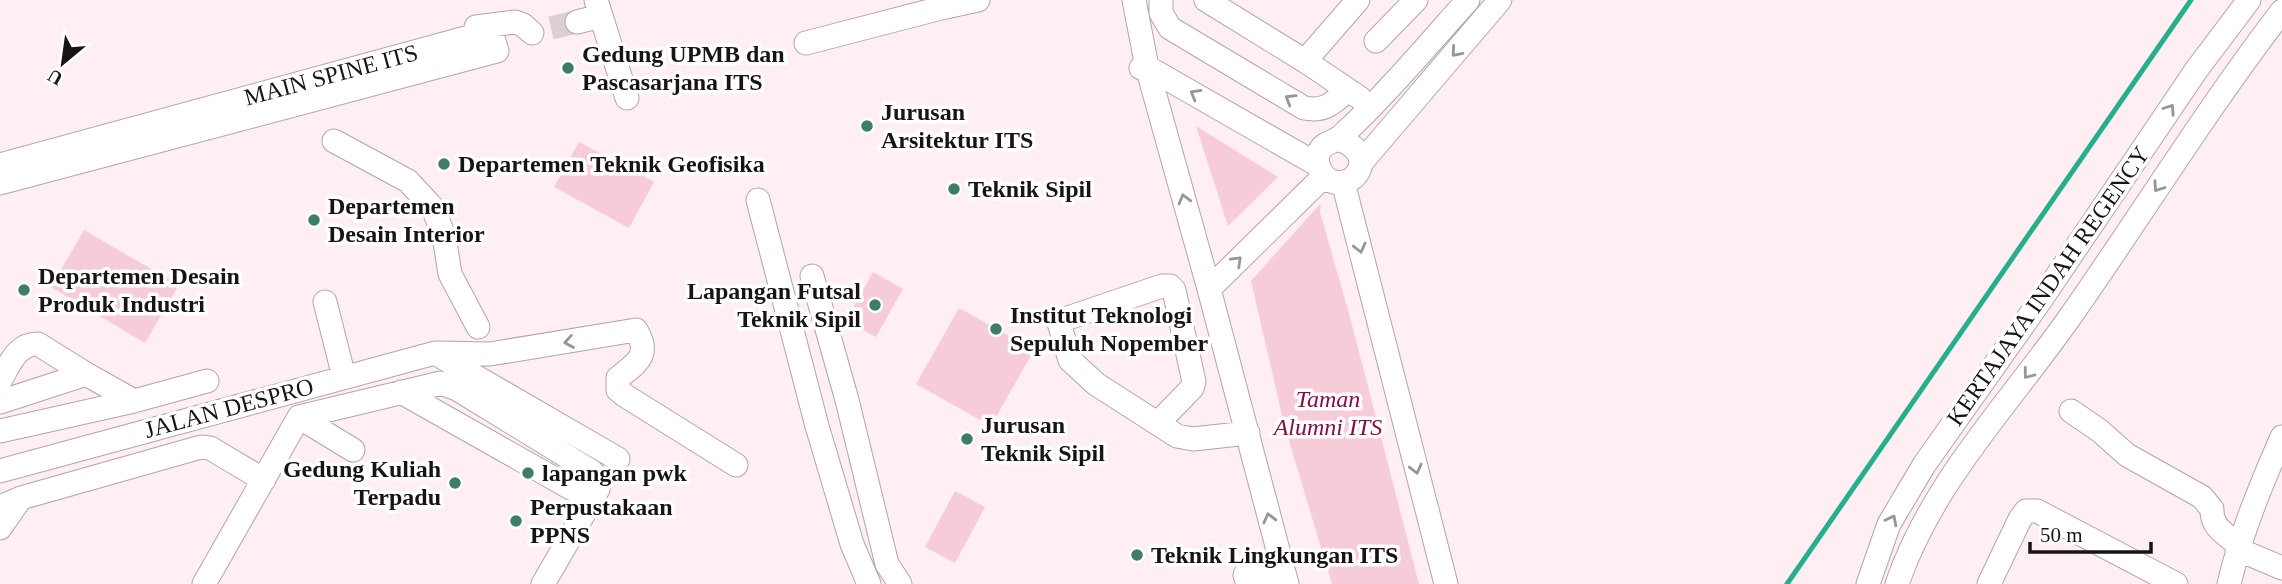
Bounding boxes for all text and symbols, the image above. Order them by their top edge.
north arrow [28,28,98,98]
street label: MAIN SPINE ITS [241,39,421,111]
place label: Gedung UPMB dan Pascasarjana ITS [582,41,785,95]
one-way arrow [1452,44,1464,57]
marker: Gedung UPMB dan Pascasarjana ITS [560,60,576,76]
text: U [44,65,66,90]
one-way arrow [1189,89,1202,102]
one-way arrow [1284,95,1297,108]
place label: Jurusan Arsitektur ITS [881,99,1033,153]
one-way arrow [2162,104,2175,117]
marker: Jurusan Arsitektur ITS [859,118,875,134]
street label: KERTAJAYA INDAH REGENCY [1941,142,2155,430]
place label: Departemen Teknik Geofisika [458,151,765,177]
marker: Departemen Teknik Geofisika [436,156,452,172]
place label: Teknik Sipil [968,176,1092,202]
one-way arrow [2154,179,2166,192]
marker: Teknik Sipil [946,181,962,197]
place label: Departemen Desain Interior [328,193,485,247]
one-way arrow [1178,194,1192,206]
marker: Departemen Desain Interior [306,212,322,228]
one-way arrow [1352,242,1366,254]
one-way arrow [1229,257,1242,270]
place label: Departemen Desain Produk Industri [38,263,240,317]
place label: Lapangan Futsal Teknik Sipil [687,278,861,332]
marker: Departemen Desain Produk Industri [16,282,32,298]
marker: Lapangan Futsal Teknik Sipil [867,297,883,313]
place label: Institut Teknologi Sepuluh Nopember [1010,302,1208,356]
marker: Institut Teknologi Sepuluh Nopember [988,321,1004,337]
one-way arrow [563,334,575,349]
one-way arrow [2023,366,2036,378]
street label: JALAN DESPRO [142,373,316,443]
park label: Taman Alumni ITS [1272,386,1382,440]
place label: Jurusan Teknik Sipil [981,412,1105,466]
marker: Jurusan Teknik Sipil [959,431,975,447]
place label: Gedung Kuliah Terpadu [283,456,441,510]
place label: lapangan pwk [542,460,687,486]
one-way arrow [1408,463,1423,475]
marker: lapangan pwk [520,465,536,481]
marker: Gedung Kuliah Terpadu [447,475,463,491]
place label: Perpustakaan PPNS [530,494,673,548]
scale bar [2030,510,2151,554]
one-way arrow [1263,512,1277,524]
marker: Perpustakaan PPNS [508,513,524,529]
one-way arrow [1884,515,1898,527]
text: 50 m [2040,523,2083,547]
place label: Teknik Lingkungan ITS [1151,542,1398,568]
marker: Teknik Lingkungan ITS [1129,547,1145,563]

